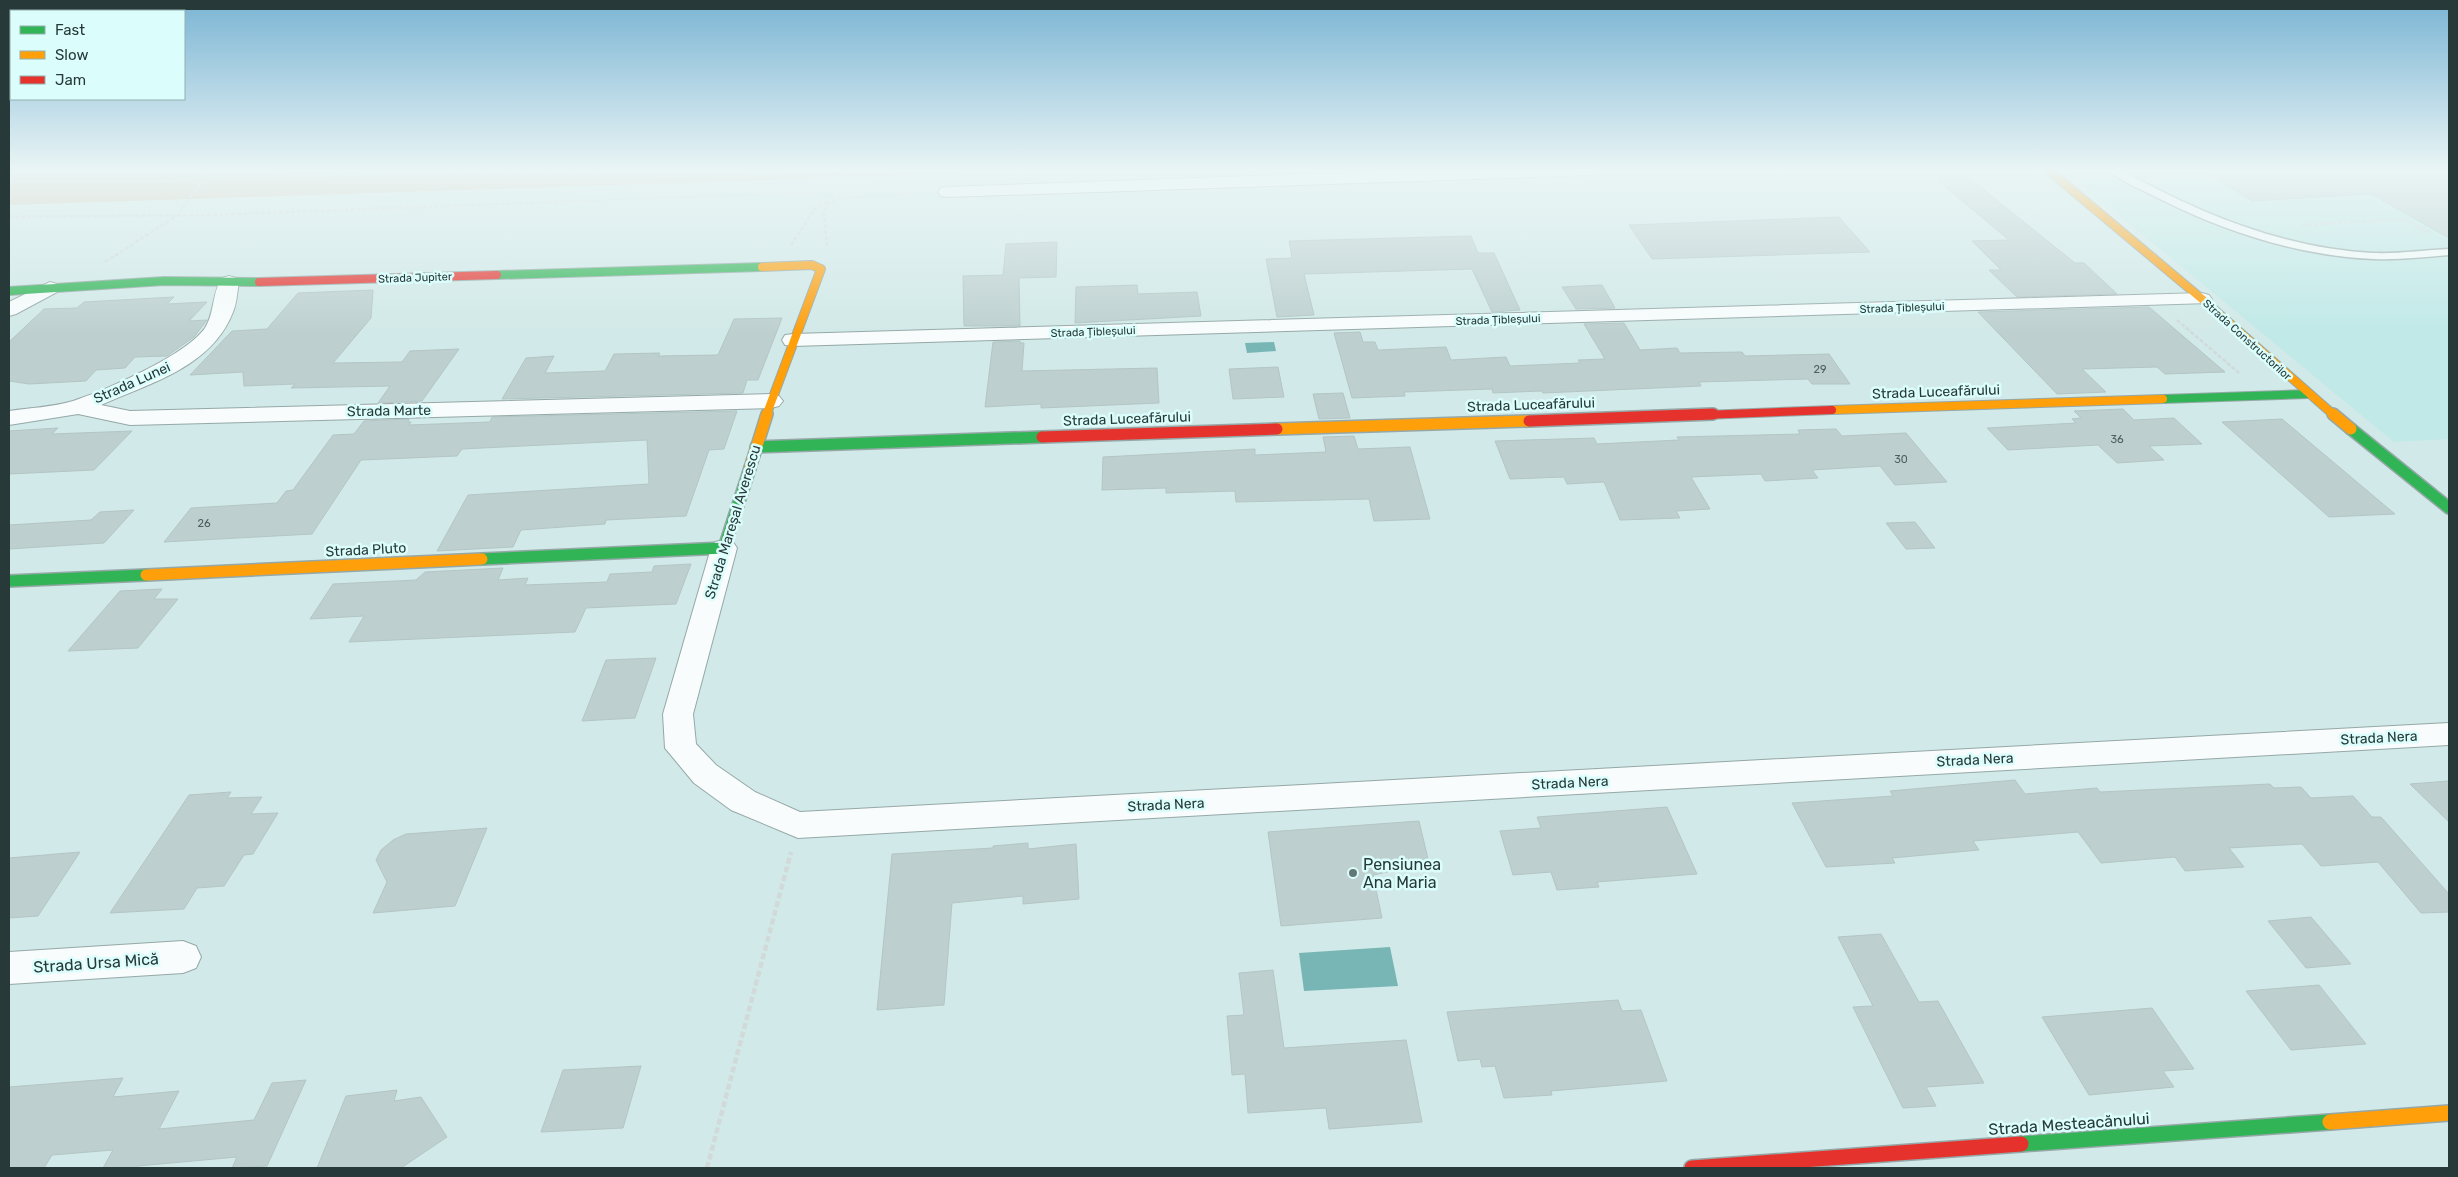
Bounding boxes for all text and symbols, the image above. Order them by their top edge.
legend [10,10,185,100]
text: Fast [55,21,85,39]
text: Slow [55,46,88,64]
text: Jam [55,71,86,89]
street label: Strada Jupiter [378,270,453,286]
street label: Strada Constructorilor [2200,297,2294,384]
street label: Strada Țibleșului [1859,300,1945,316]
street label: Strada Țibleșului [1455,312,1541,328]
street label: Strada Țibleșului [1050,324,1136,340]
street label: Strada Lunei [91,358,173,408]
house number: 29 [1814,363,1826,376]
street label: Strada Luceafărului [1872,381,2000,403]
street label: Strada Luceafărului [1467,394,1595,416]
street label: Strada Marte [347,402,431,420]
street label: Strada Luceafărului [1063,408,1191,430]
house number: 36 [2110,433,2124,446]
street label: Strada Mareșal Averescu [701,443,765,601]
house number: 30 [1894,453,1908,466]
house number: 26 [197,517,211,530]
street label: Strada Pluto [325,539,407,561]
street label: Strada Nera [2340,727,2418,749]
street label: Strada Nera [1936,749,2014,771]
street label: Strada Nera [1531,772,1609,794]
street label: Strada Nera [1127,794,1205,816]
place label: Pensiunea Ana Maria [1363,855,1441,892]
marker: Pensiunea Ana Maria [1347,867,1359,879]
street label: Strada Ursa Mică [33,949,159,977]
street label: Strada Mesteacănului [1988,1109,2150,1139]

